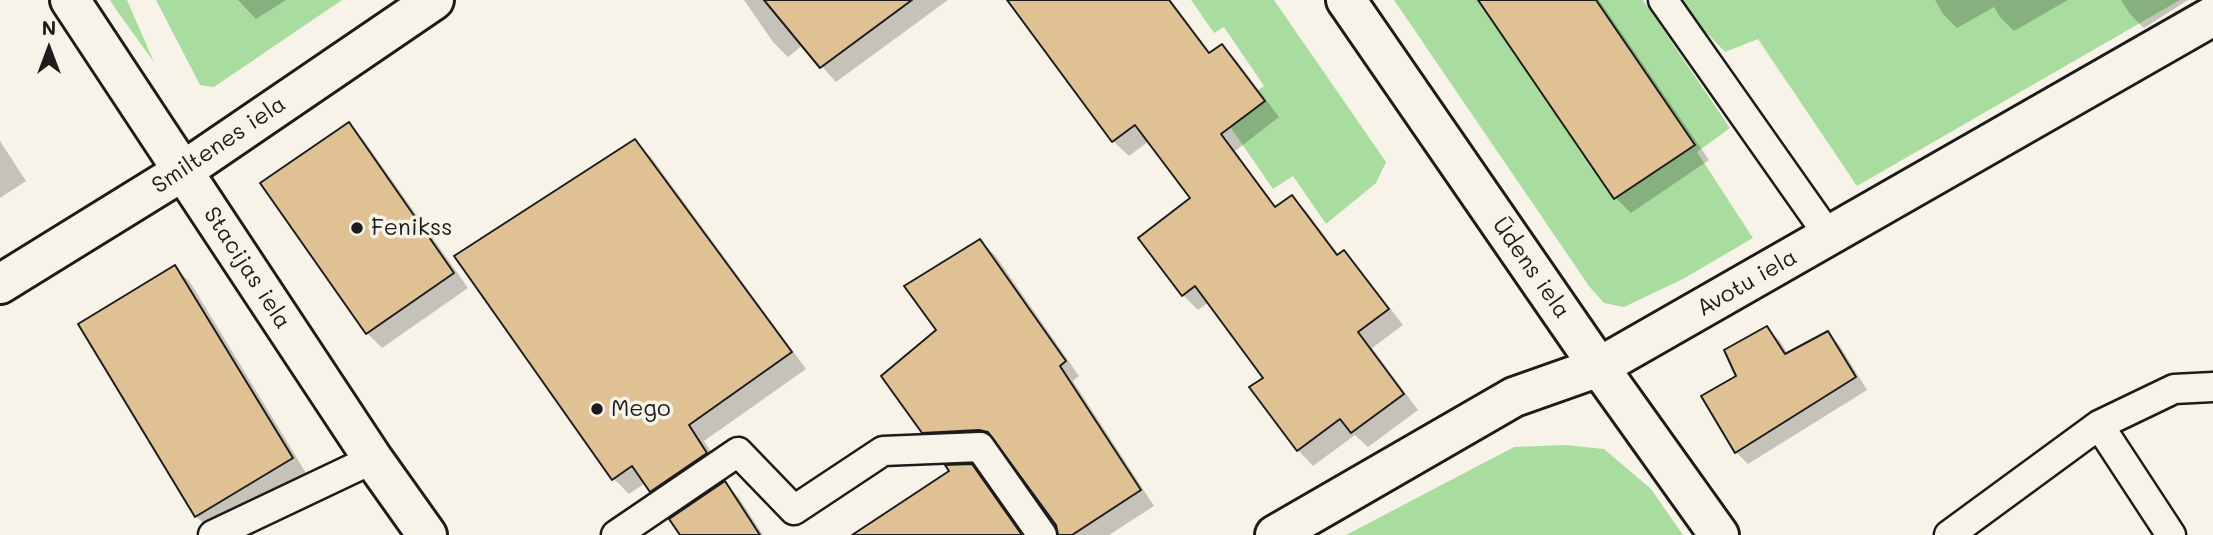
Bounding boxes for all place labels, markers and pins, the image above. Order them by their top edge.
place label: Fenikss [371,214,452,242]
marker: Fenikss [349,220,365,236]
place label: Mego [611,395,671,423]
marker: Mego [589,401,605,417]

